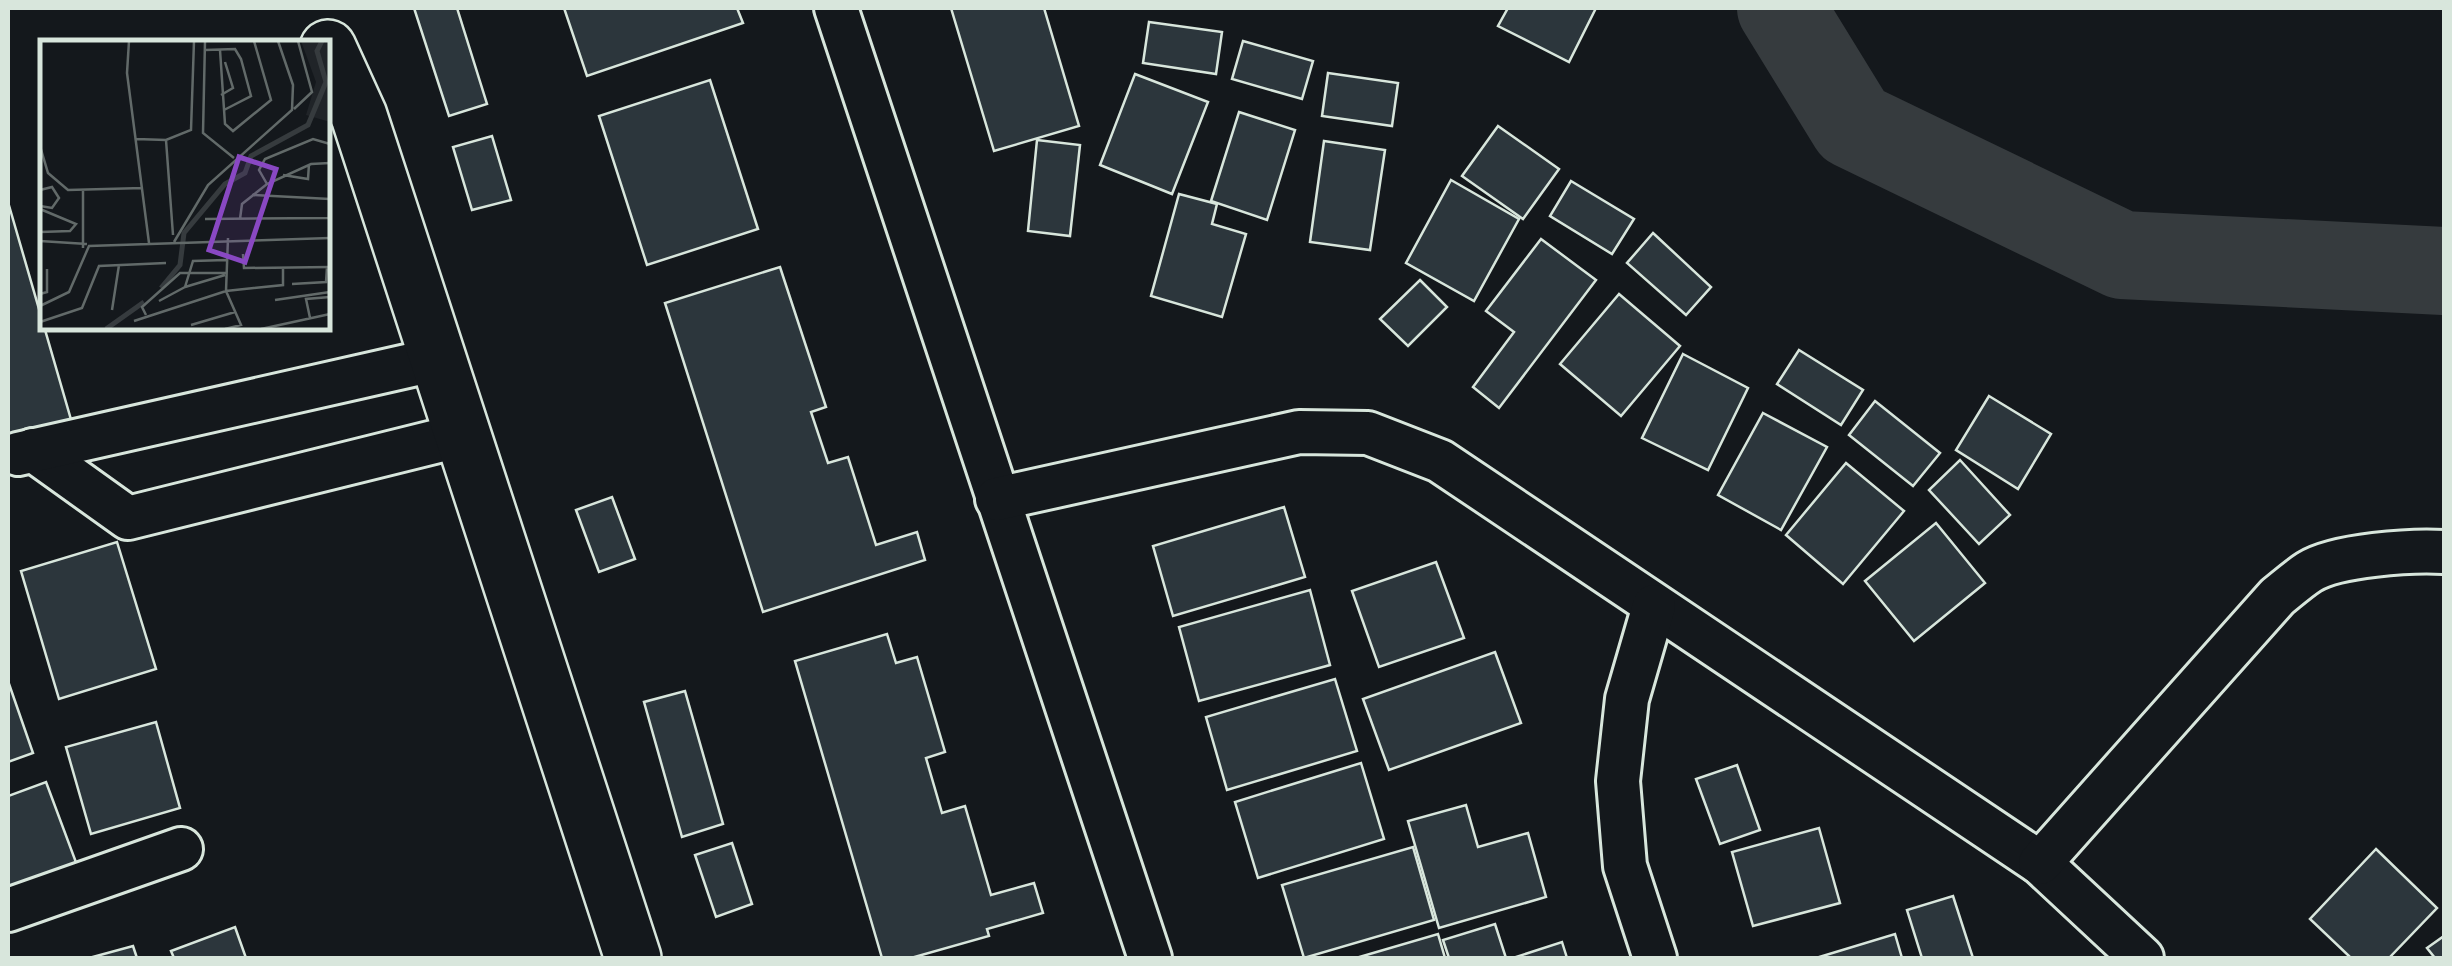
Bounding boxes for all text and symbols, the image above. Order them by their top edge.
inset map [40,40,330,330]

